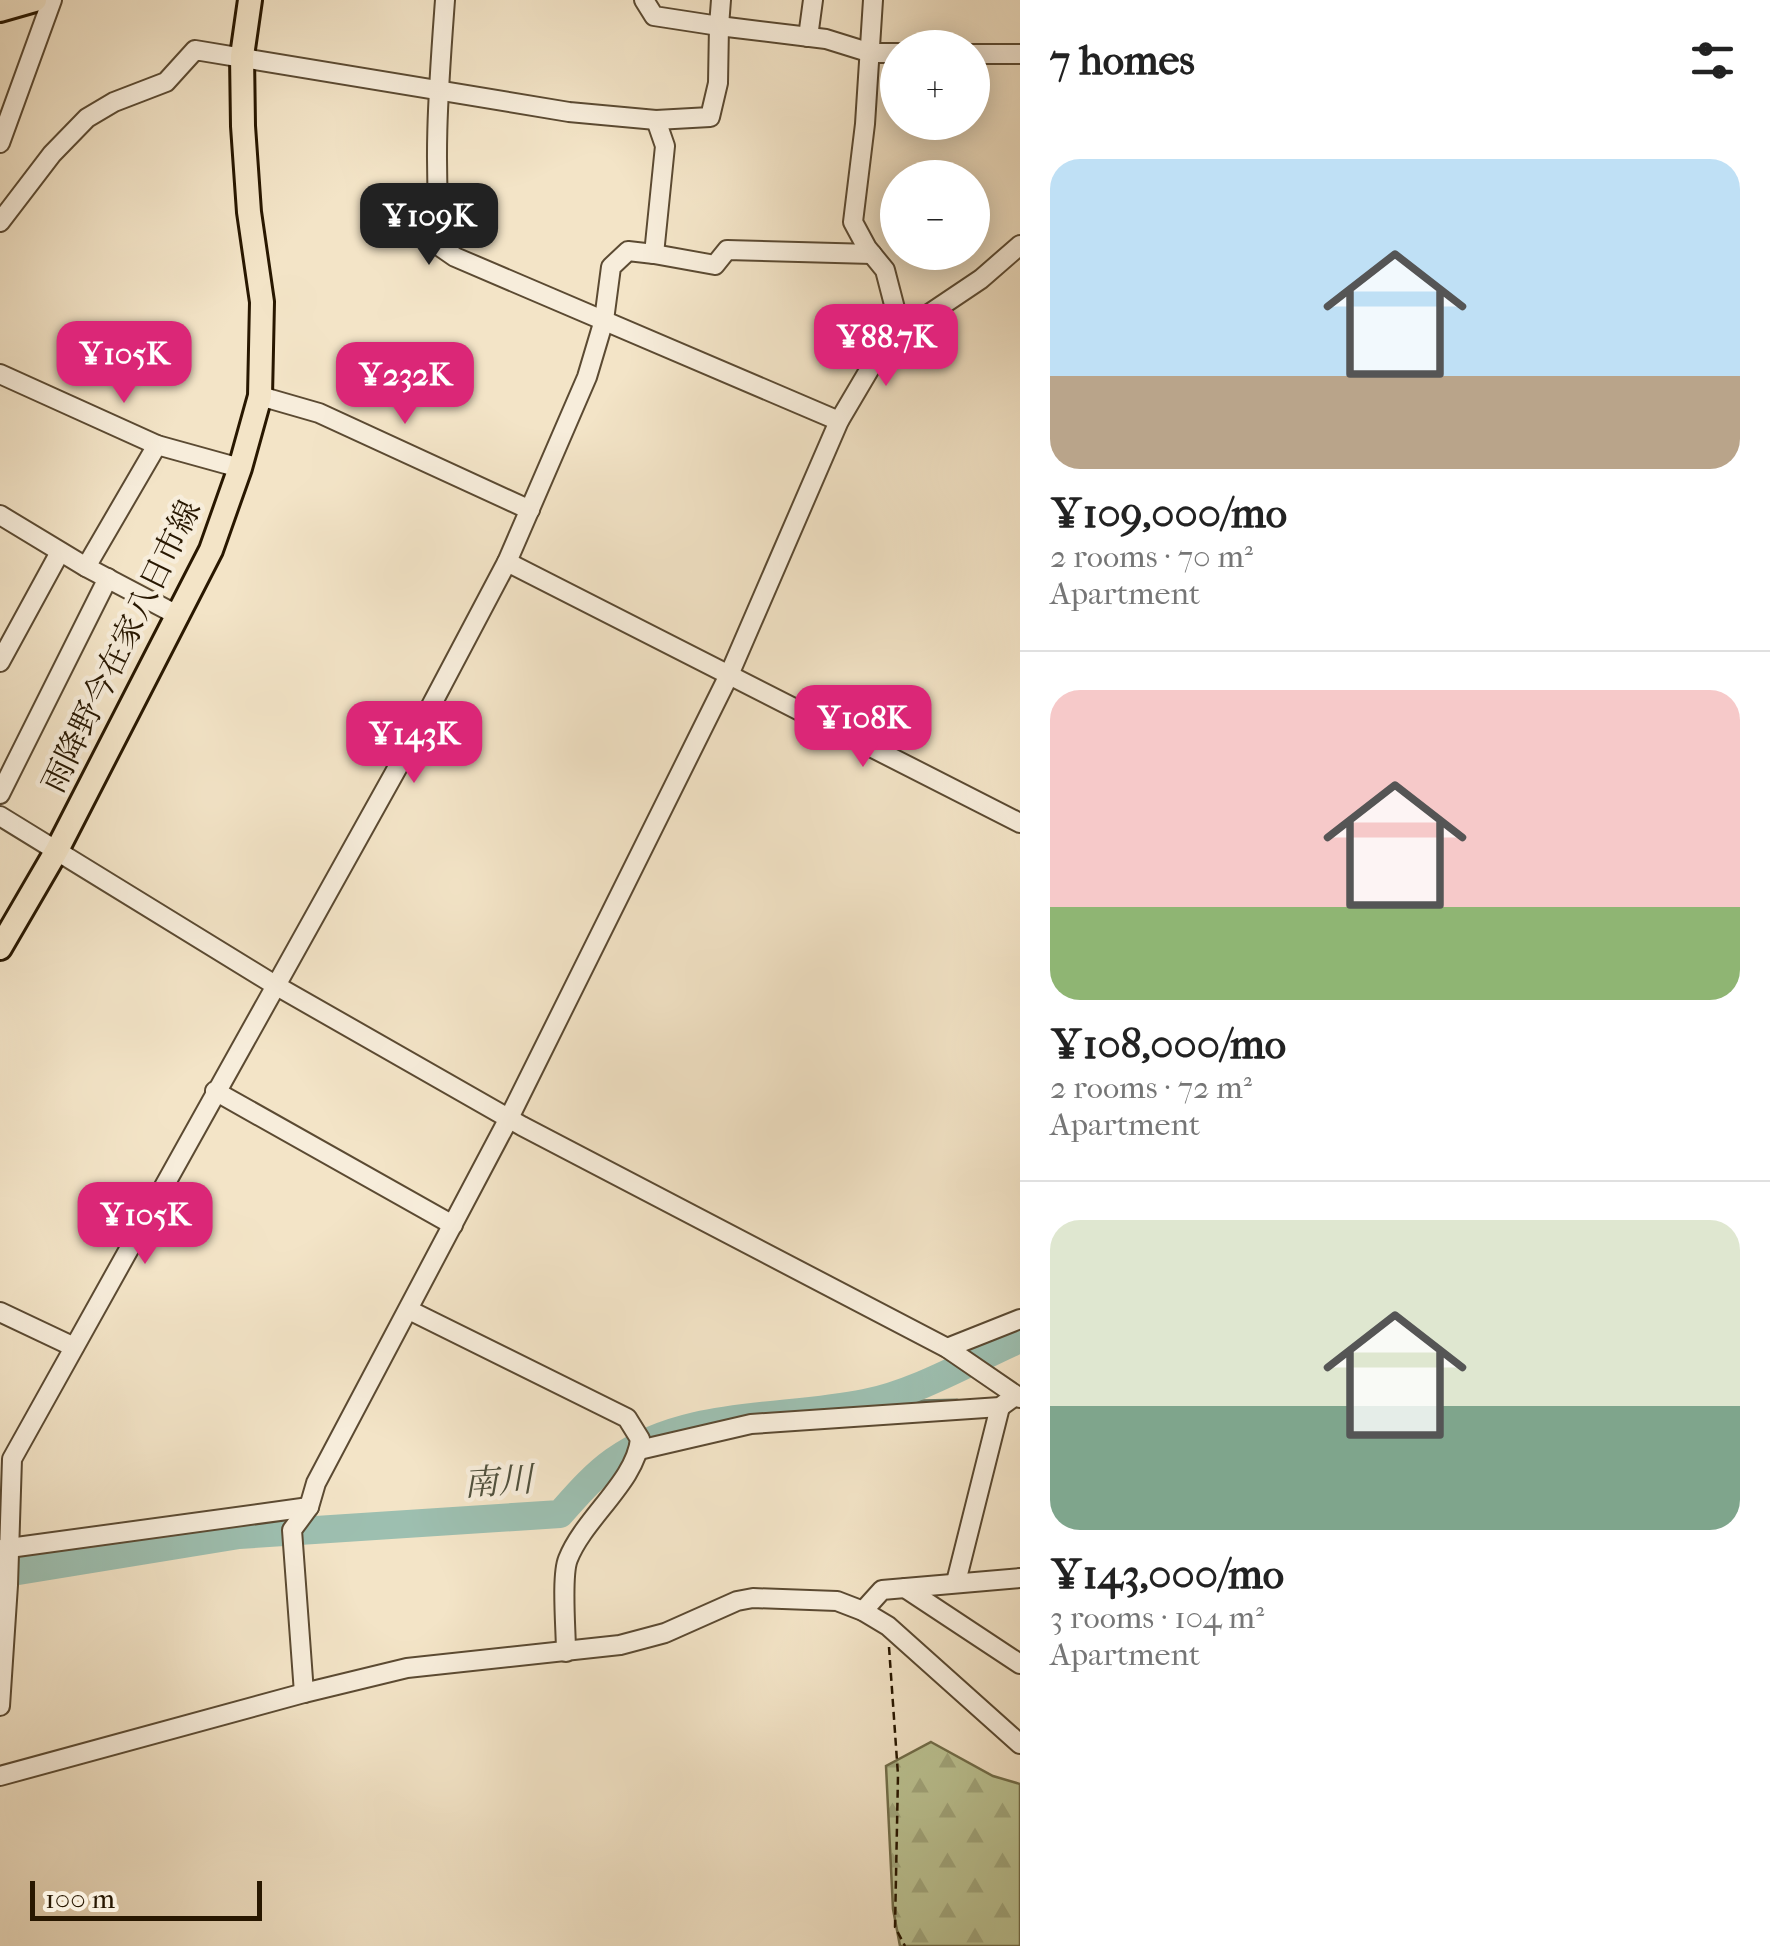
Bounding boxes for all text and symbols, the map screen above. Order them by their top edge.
map controls [880,30,990,270]
button: + [880,30,990,140]
icon: filters [1685,33,1740,88]
text: 7 homes [1050,36,1195,85]
button: − [880,160,990,270]
pin: ¥109K [359,183,499,268]
text: ¥109K [382,197,476,234]
icon: home [1305,224,1485,404]
pin: ¥88.7K [805,304,967,389]
text: ¥88.7K [836,318,936,355]
pin: ¥105K [54,321,194,406]
text: ¥105K [79,335,169,372]
pin: ¥232K [335,342,475,427]
text: ¥232K [358,356,452,393]
text: ¥109,000/mo [1050,489,1287,538]
street label: 雨降野今在家八日市線 [35,494,208,798]
text: 2 rooms · 70 m² [1050,538,1253,575]
text: Apartment [1050,575,1200,612]
pin: ¥108K [793,685,933,770]
text: ¥108K [816,699,910,736]
pin: ¥143K [344,701,484,786]
text: ¥143K [368,715,460,752]
icon: home [1305,755,1485,935]
text: ¥108,000/mo [1050,1020,1286,1069]
text: 2 rooms · 72 m² [1050,1069,1252,1106]
text: Apartment [1050,1106,1200,1143]
pin: ¥105K [75,1182,215,1267]
text: ¥105K [100,1196,190,1233]
icon: home [1305,1285,1485,1465]
water label: 南川 [462,1458,538,1504]
text: ¥143,000/mo [1050,1550,1284,1599]
text: 3 rooms · 104 m² [1050,1599,1264,1636]
text: Apartment [1050,1636,1200,1673]
scale bar [30,1876,262,1920]
text: 100 m [45,1882,115,1915]

